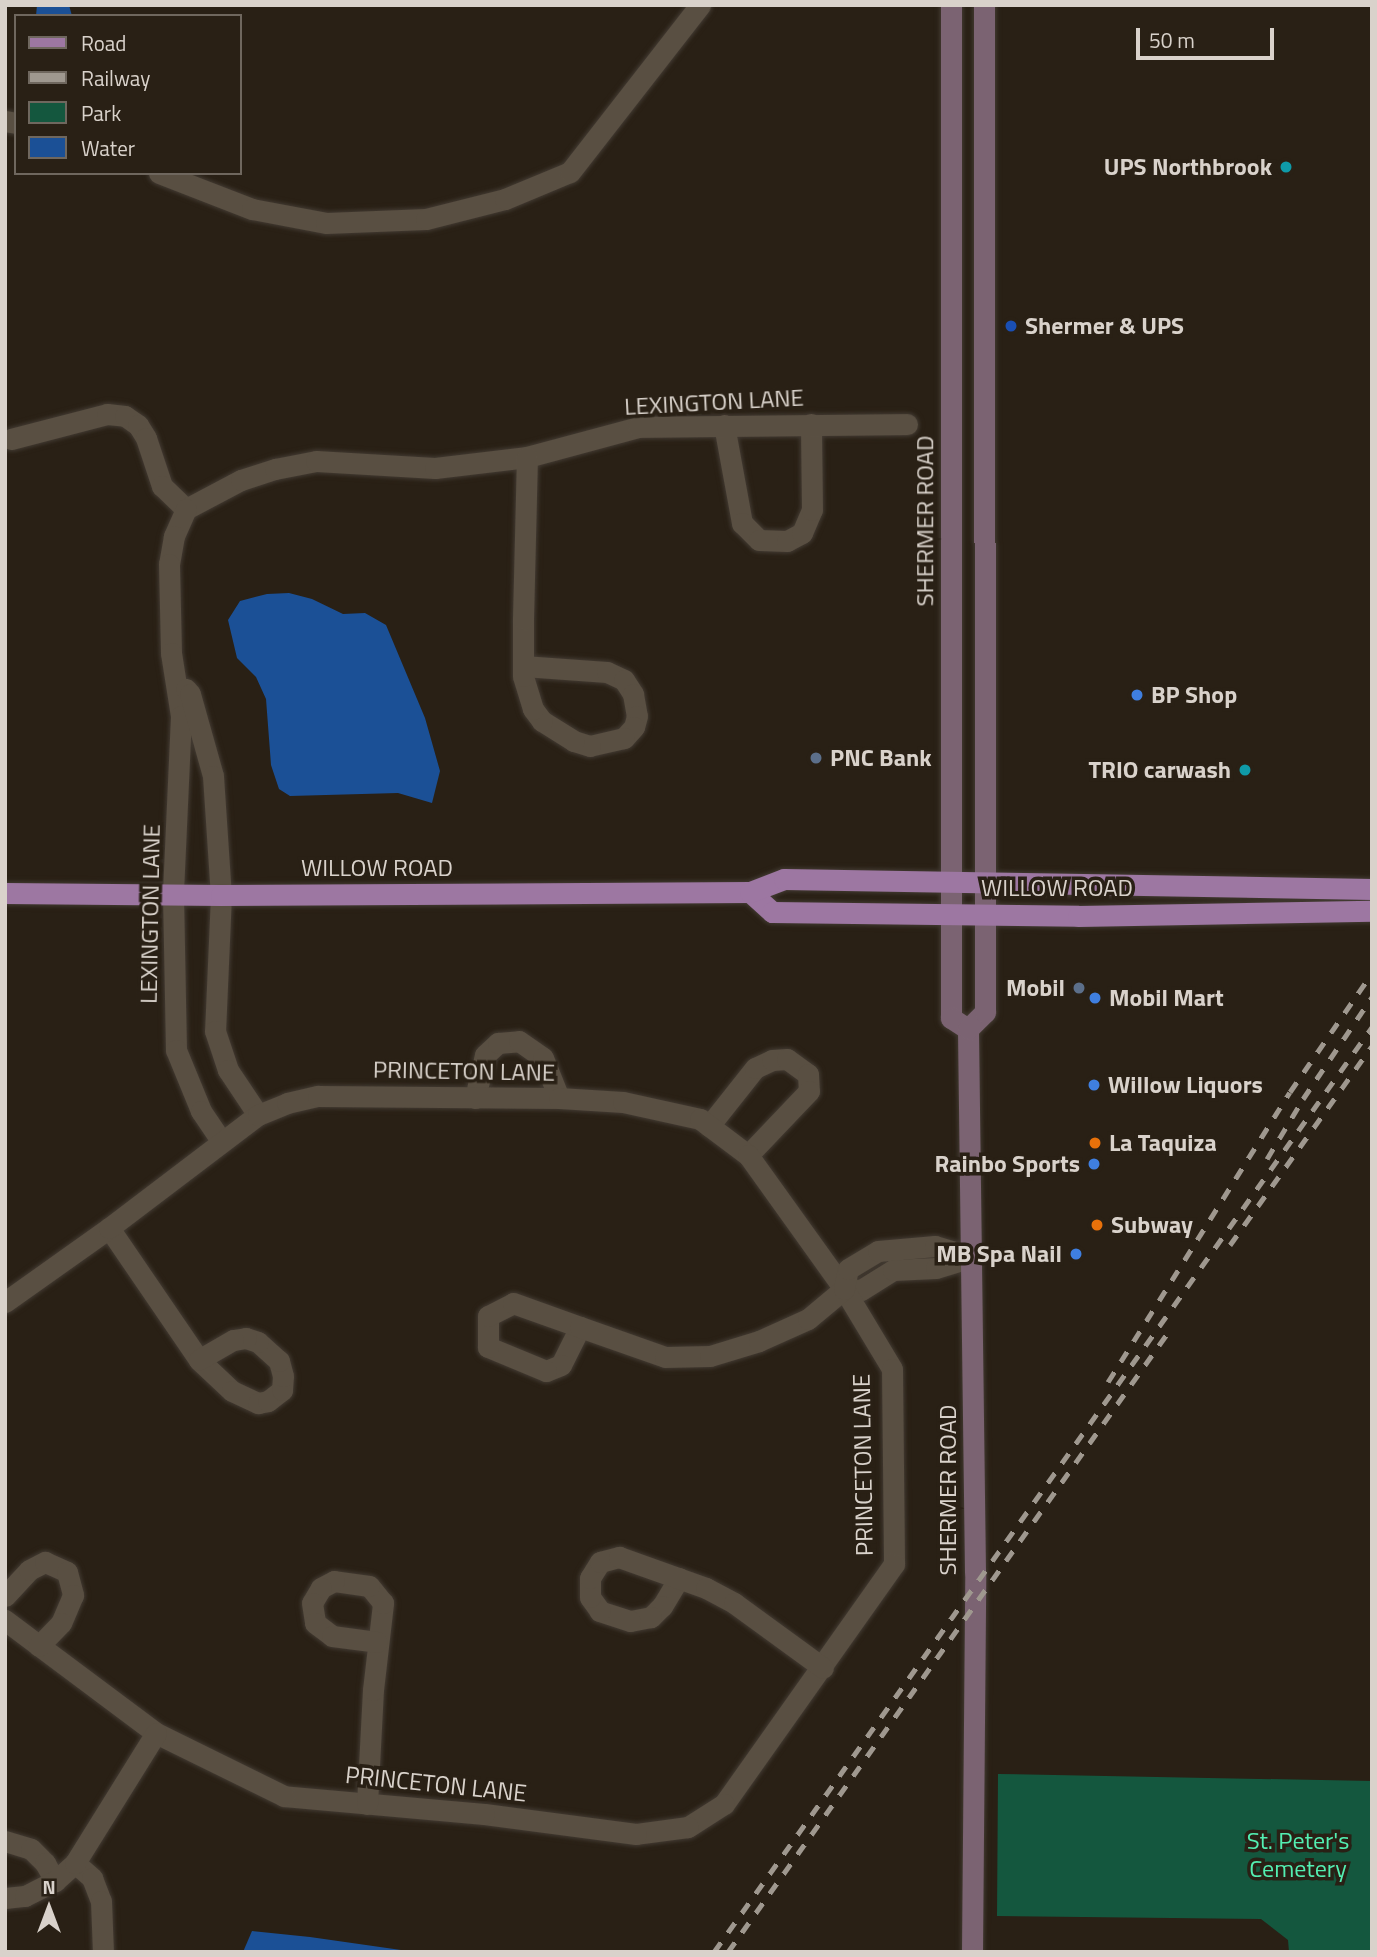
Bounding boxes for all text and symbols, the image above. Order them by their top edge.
legend [14,14,242,175]
scale bar [1139,14,1277,58]
text: 50 m [1149,24,1195,56]
text: Road [81,27,126,59]
text: Railway [81,62,150,94]
text: Park [81,97,121,129]
text: Water [81,132,135,164]
place label: UPS Northbrook [1104,153,1272,181]
marker: UPS Northbrook [1278,159,1294,175]
place label: Shermer & UPS [1025,312,1184,340]
marker: Shermer & UPS [1003,318,1019,334]
street label: LEXINGTON LANE [623,383,805,421]
street label: SHERMER ROAD [911,436,939,606]
place label: BP Shop [1151,681,1237,709]
marker: BP Shop [1129,687,1145,703]
place label: PNC Bank [830,744,932,772]
marker: PNC Bank [808,750,824,766]
place label: TRIO carwash [1088,756,1231,784]
marker: TRIO carwash [1237,762,1253,778]
street label: LEXINGTON LANE [134,824,166,1004]
street label: WILLOW ROAD [301,854,453,882]
street label: WILLOW ROAD [981,874,1133,902]
place label: Mobil [1006,974,1065,1002]
marker: Mobil [1071,980,1087,996]
place label: Mobil Mart [1109,984,1224,1012]
marker: Mobil Mart [1087,990,1103,1006]
street label: PRINCETON LANE [373,1055,555,1087]
place label: Willow Liquors [1108,1071,1263,1099]
marker: Willow Liquors [1086,1077,1102,1093]
place label: La Taquiza [1109,1129,1217,1157]
marker: La Taquiza [1087,1135,1103,1151]
place label: Rainbo Sports [935,1150,1080,1178]
marker: Rainbo Sports [1086,1156,1102,1172]
place label: Subway [1111,1211,1193,1239]
marker: Subway [1089,1217,1105,1233]
place label: MB Spa Nail [936,1240,1062,1268]
marker: MB Spa Nail [1068,1246,1084,1262]
street label: PRINCETON LANE [847,1374,879,1556]
street label: SHERMER ROAD [934,1405,962,1575]
street label: PRINCETON LANE [344,1760,528,1808]
park label: St. Peter's Cemetery [1247,1827,1349,1883]
text: N [42,1872,56,1901]
north arrow [14,1873,84,1943]

